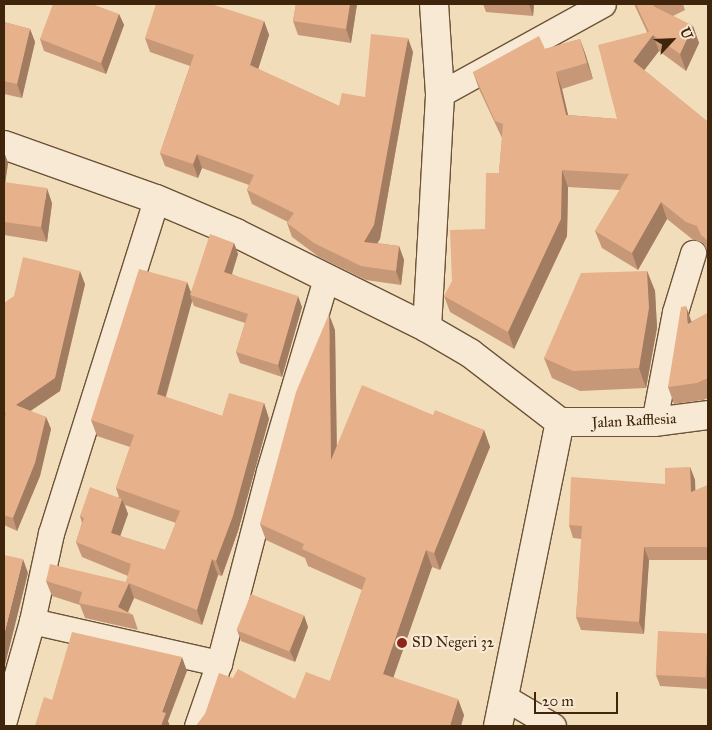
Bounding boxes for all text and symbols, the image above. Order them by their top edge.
north arrow [647,15,697,65]
text: U [676,25,696,42]
street label: Jalan Rafflesia [591,410,677,432]
place label: SD Negeri 32 [412,634,494,652]
marker: SD Negeri 32 [396,637,408,649]
scale bar [537,682,621,714]
text: 20 m [542,692,574,710]

